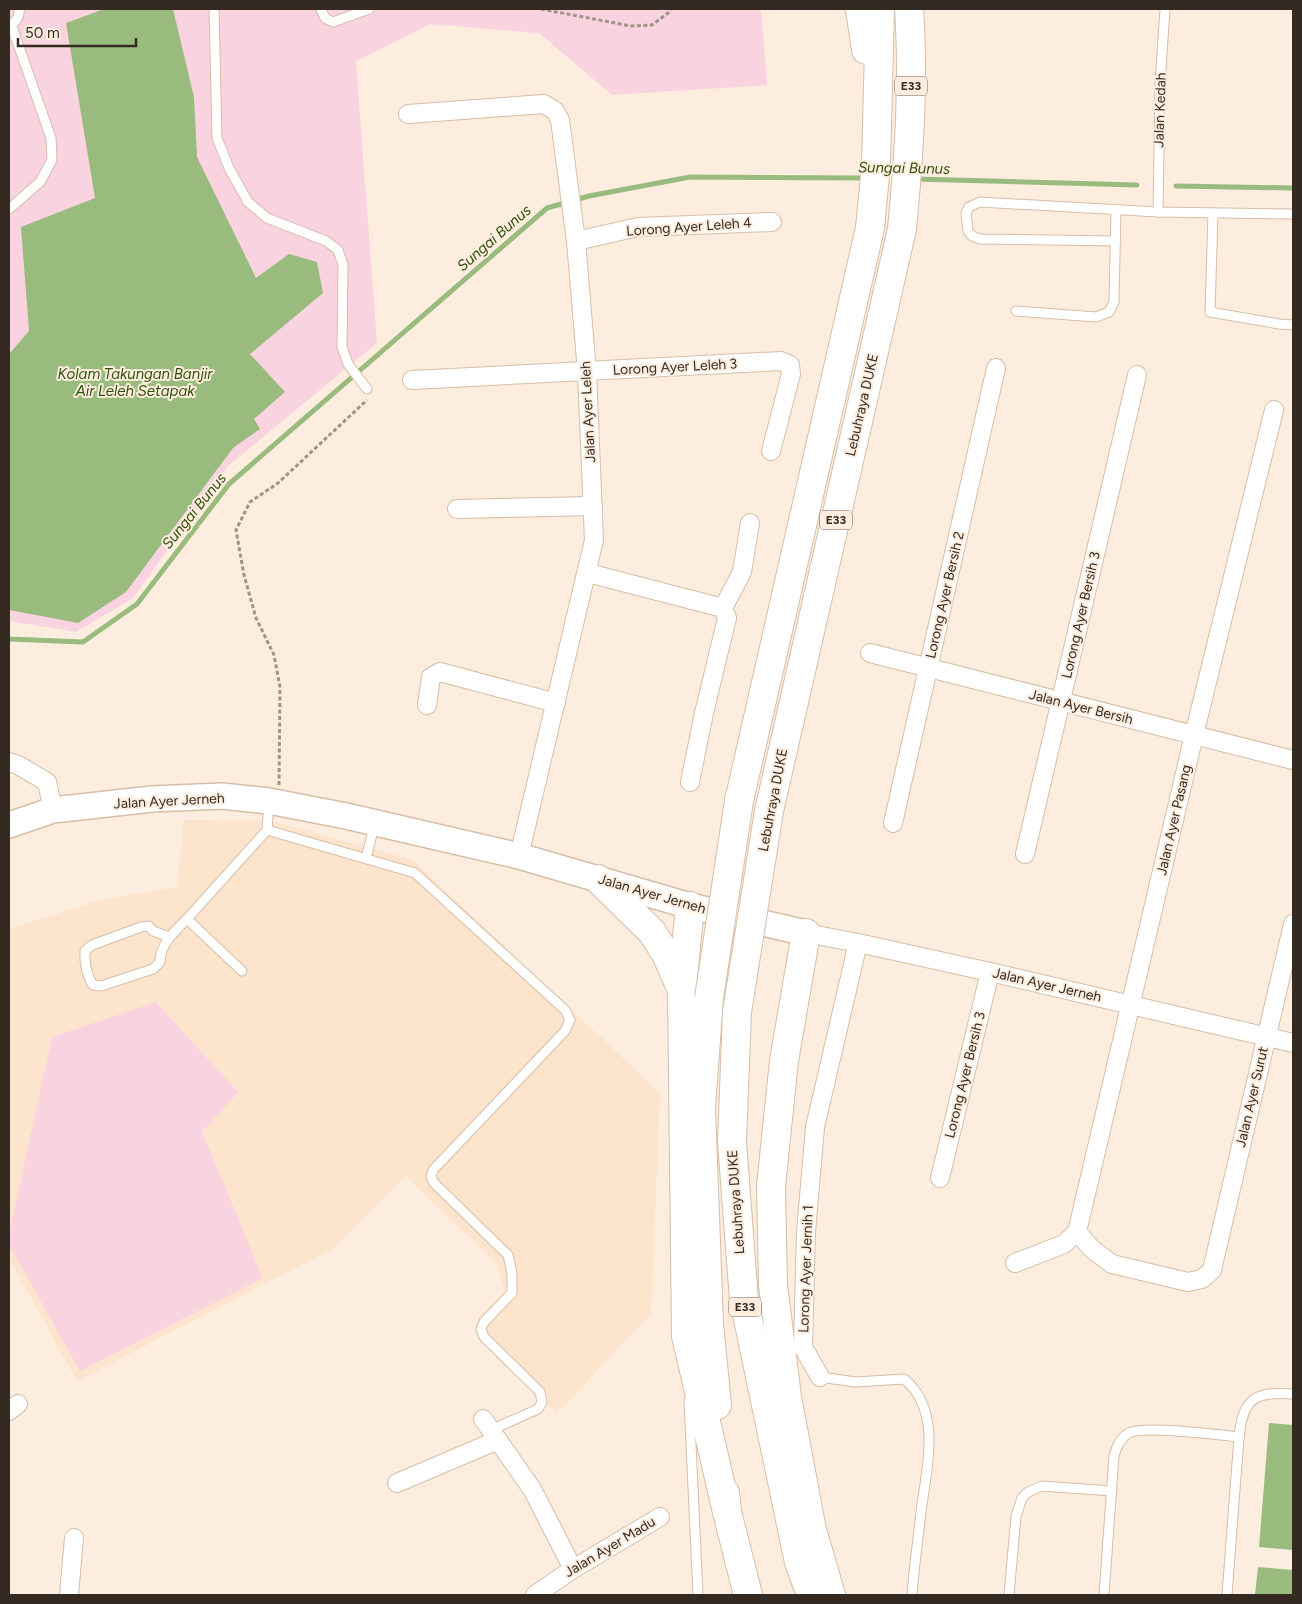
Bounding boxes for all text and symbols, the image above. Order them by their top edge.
scale bar [18,15,135,47]
text: 50 m [25,24,60,42]
street label: Jalan Kedah [1150,72,1170,148]
road number: E33 [895,76,927,95]
water label: Sungai Bunus [858,158,950,178]
water label: Sungai Bunus [453,201,535,275]
street label: Lorong Ayer Leleh 4 [626,214,753,240]
street label: Lebuhraya DUKE [842,352,882,458]
street label: Lorong Ayer Leleh 3 [612,355,738,379]
street label: Jalan Ayer Leleh [577,361,599,463]
water label: Kolam Takungan Banjir Air Leleh Setapak [58,365,213,400]
water label: Sungai Bunus [158,470,230,552]
road number: E33 [820,510,852,530]
street label: Lorong Ayer Bersih 2 [922,530,968,660]
street label: Lorong Ayer Bersih 3 [1058,550,1104,680]
street label: Jalan Ayer Bersih [1027,686,1135,728]
street label: Lebuhraya DUKE [755,747,791,853]
street label: Jalan Ayer Pasang [1153,763,1195,877]
street label: Jalan Ayer Jerneh [113,790,225,812]
street label: Jalan Ayer Jerneh [596,871,708,918]
street label: Jalan Ayer Jerneh [991,964,1103,1006]
street label: Lorong Ayer Bersih 3 [941,1010,989,1140]
street label: Jalan Ayer Surut [1232,1045,1272,1149]
street label: Lebuhraya DUKE [724,1149,748,1255]
street label: Lorong Ayer Jernih 1 [795,1205,817,1333]
road number: E33 [729,1298,761,1316]
street label: Jalan Ayer Madu [561,1513,659,1581]

